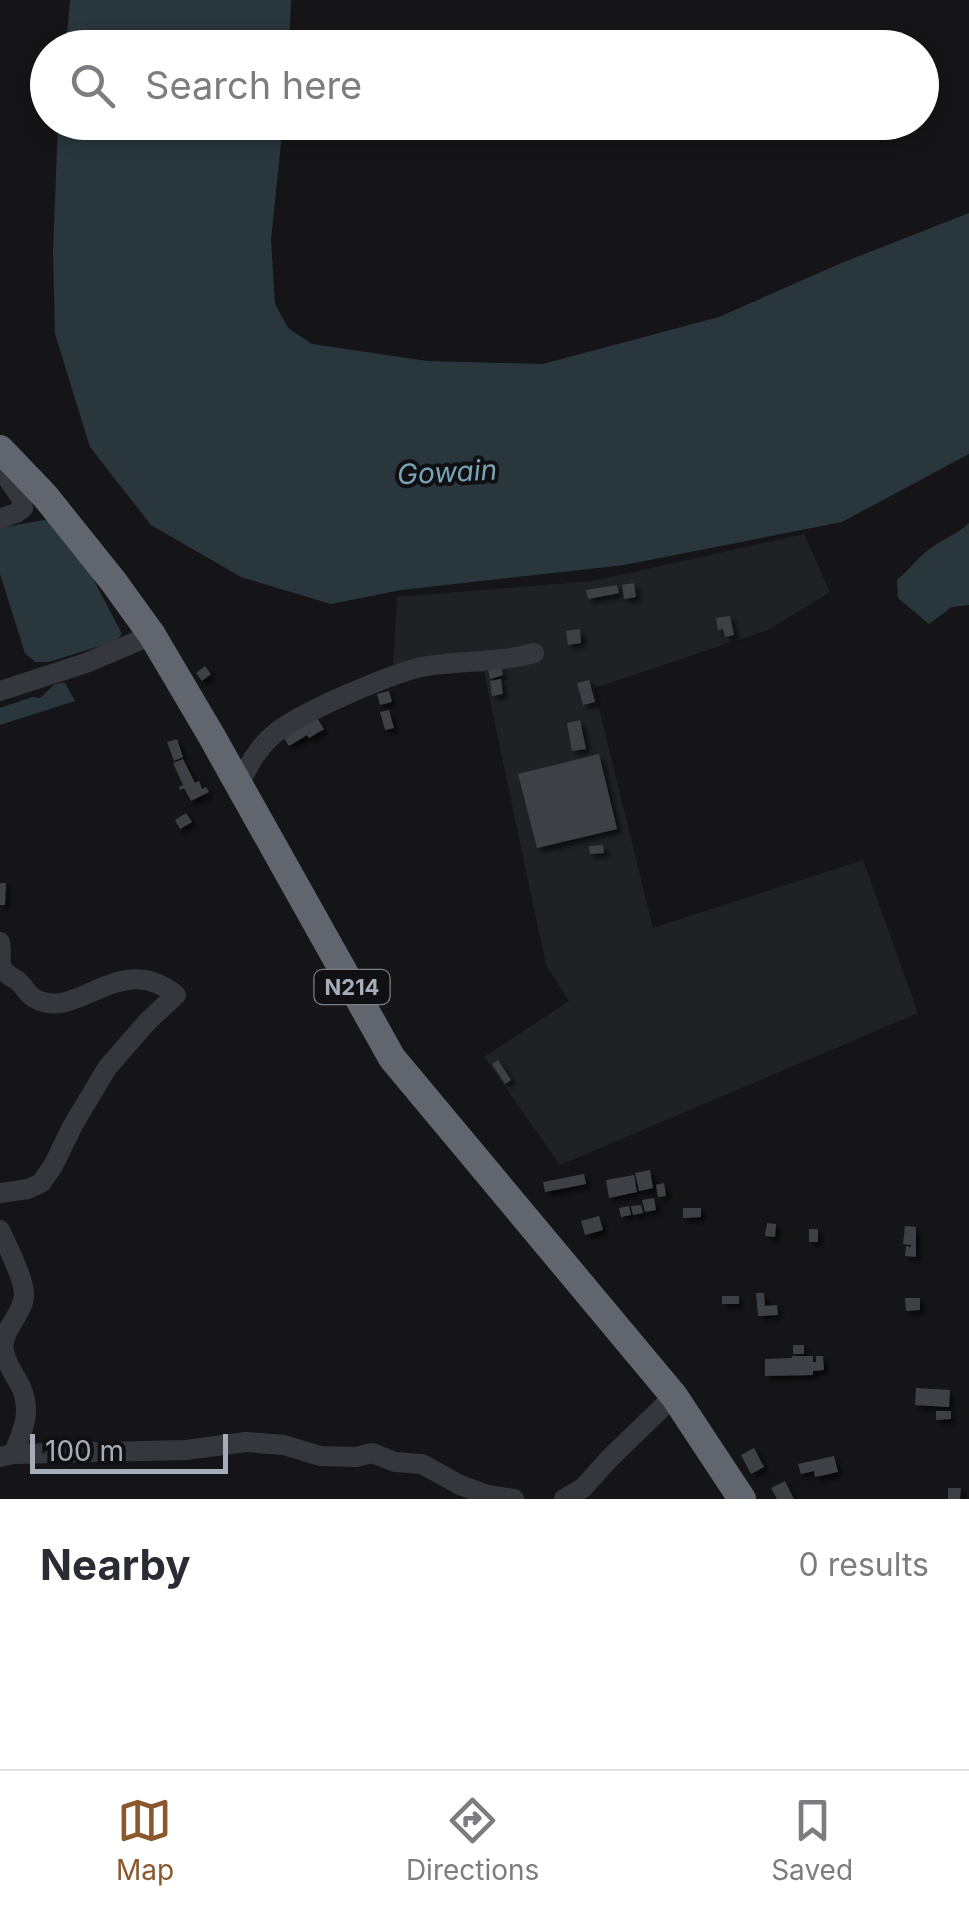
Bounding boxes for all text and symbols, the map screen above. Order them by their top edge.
search box [30,30,939,140]
icon: search [65,58,120,113]
text: Search here [145,62,362,108]
water label: Gowain [396,452,498,492]
road number: N214 [314,970,390,1004]
scale bar [30,1429,228,1474]
text: 100 m [45,1434,124,1468]
text: Nearby [40,1539,191,1590]
text: 0 results [799,1545,929,1584]
tab: Map [116,1793,174,1887]
tab: Directions [406,1793,539,1887]
tab: Saved [771,1793,853,1887]

